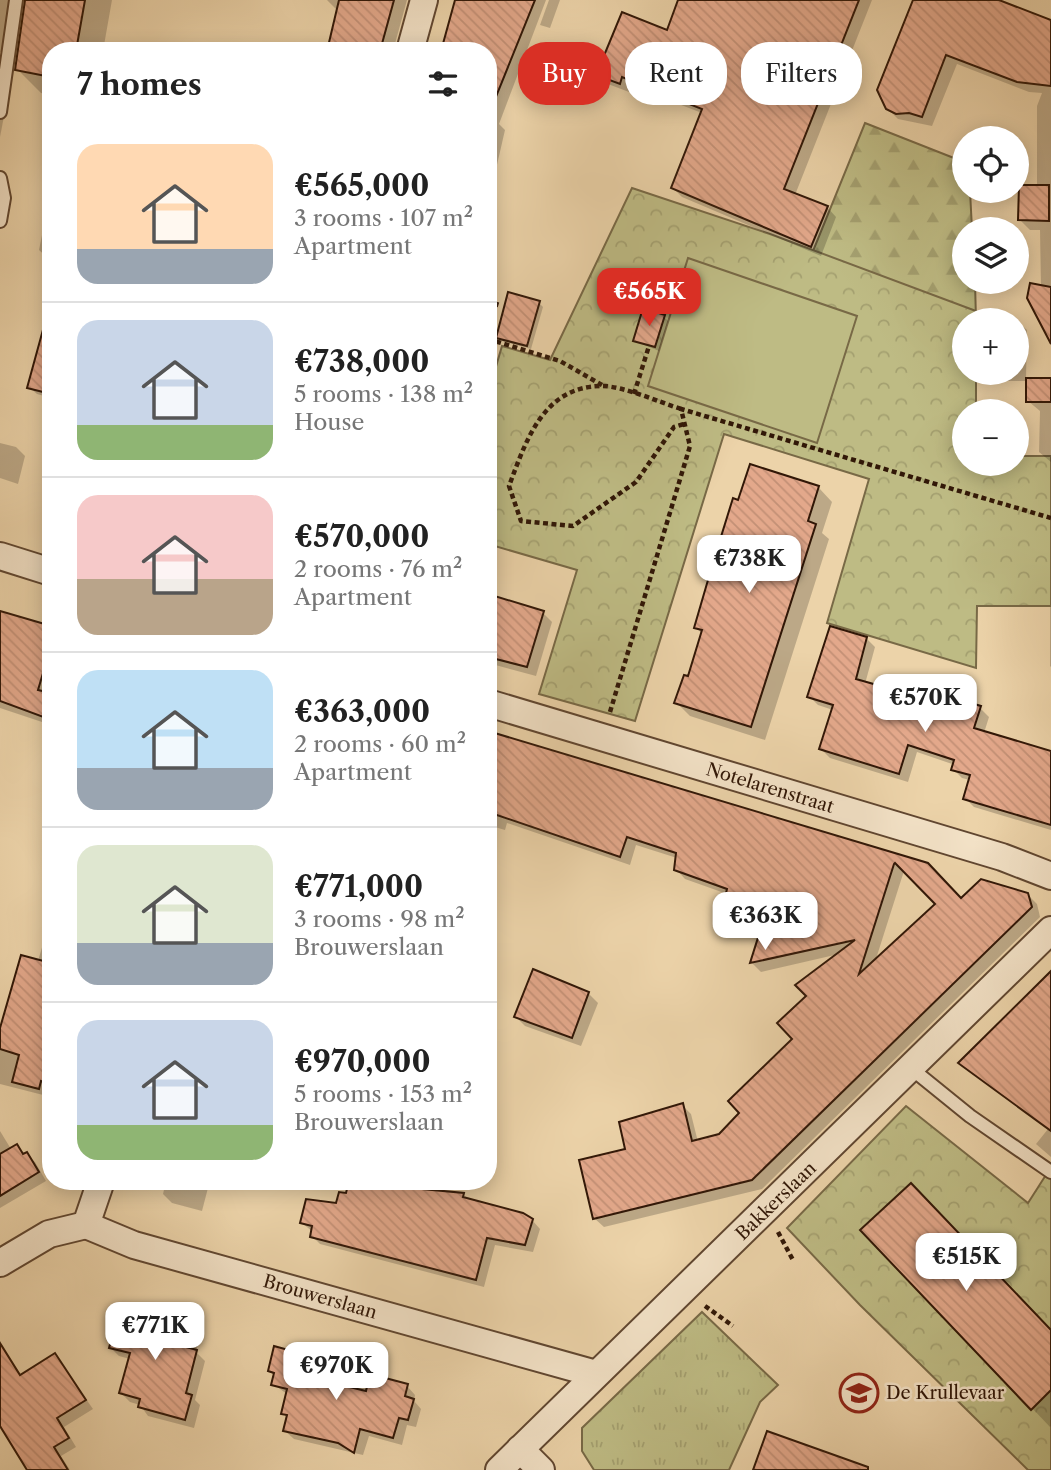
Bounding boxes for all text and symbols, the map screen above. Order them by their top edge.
chip: Buy [518,42,611,105]
chip: Rent [625,42,727,105]
chip: Filters [741,42,862,105]
icon: filters [424,65,462,103]
text: 7 homes [77,66,202,103]
map controls [952,126,1029,476]
button: locate [952,126,1029,203]
text: €565,000 [294,167,429,204]
icon: home [133,172,217,256]
text: 3 rooms · 107 m² [294,204,473,232]
button: layers [952,217,1029,294]
text: Apartment [294,232,412,260]
pin: €565K [600,268,698,328]
text: €565K [613,277,685,305]
button: + [952,308,1029,385]
text: €738,000 [294,343,429,380]
icon: home [133,348,217,432]
text: 5 rooms · 138 m² [294,380,473,408]
button: − [952,399,1029,476]
text: House [294,408,364,436]
text: €570,000 [294,518,429,555]
icon: home [133,523,217,607]
pin: €738K [700,536,798,595]
text: €738K [713,544,785,572]
text: 2 rooms · 76 m² [294,555,462,583]
text: Apartment [294,583,412,611]
pin: €570K [876,674,974,734]
text: €570K [889,683,961,711]
text: €363,000 [294,693,430,730]
icon: home [133,698,217,782]
text: 2 rooms · 60 m² [294,730,466,758]
text: Apartment [294,758,412,786]
street label: Notelarenstraat [703,758,837,818]
text: €771,000 [294,868,423,905]
icon: home [133,873,217,957]
pin: €363K [716,892,814,952]
text: €363K [729,901,801,929]
text: 3 rooms · 98 m² [294,905,465,933]
text: Brouwerslaan [294,933,444,961]
text: €970,000 [294,1043,431,1080]
icon: home [133,1048,217,1132]
text: 5 rooms · 153 m² [294,1080,472,1108]
text: Brouwerslaan [294,1108,444,1136]
street label: Bakkerslaan [731,1157,821,1245]
pin: €515K [917,1234,1015,1293]
text: €515K [932,1242,1000,1270]
street label: Brouwerslaan [261,1270,379,1324]
pin: €771K [106,1302,204,1362]
text: €771K [121,1311,189,1339]
pin: €970K [287,1342,385,1402]
text: €970K [299,1351,373,1379]
school or university icon: De Krullevaar [838,1372,880,1414]
place label: De Krullevaar [886,1382,1005,1404]

